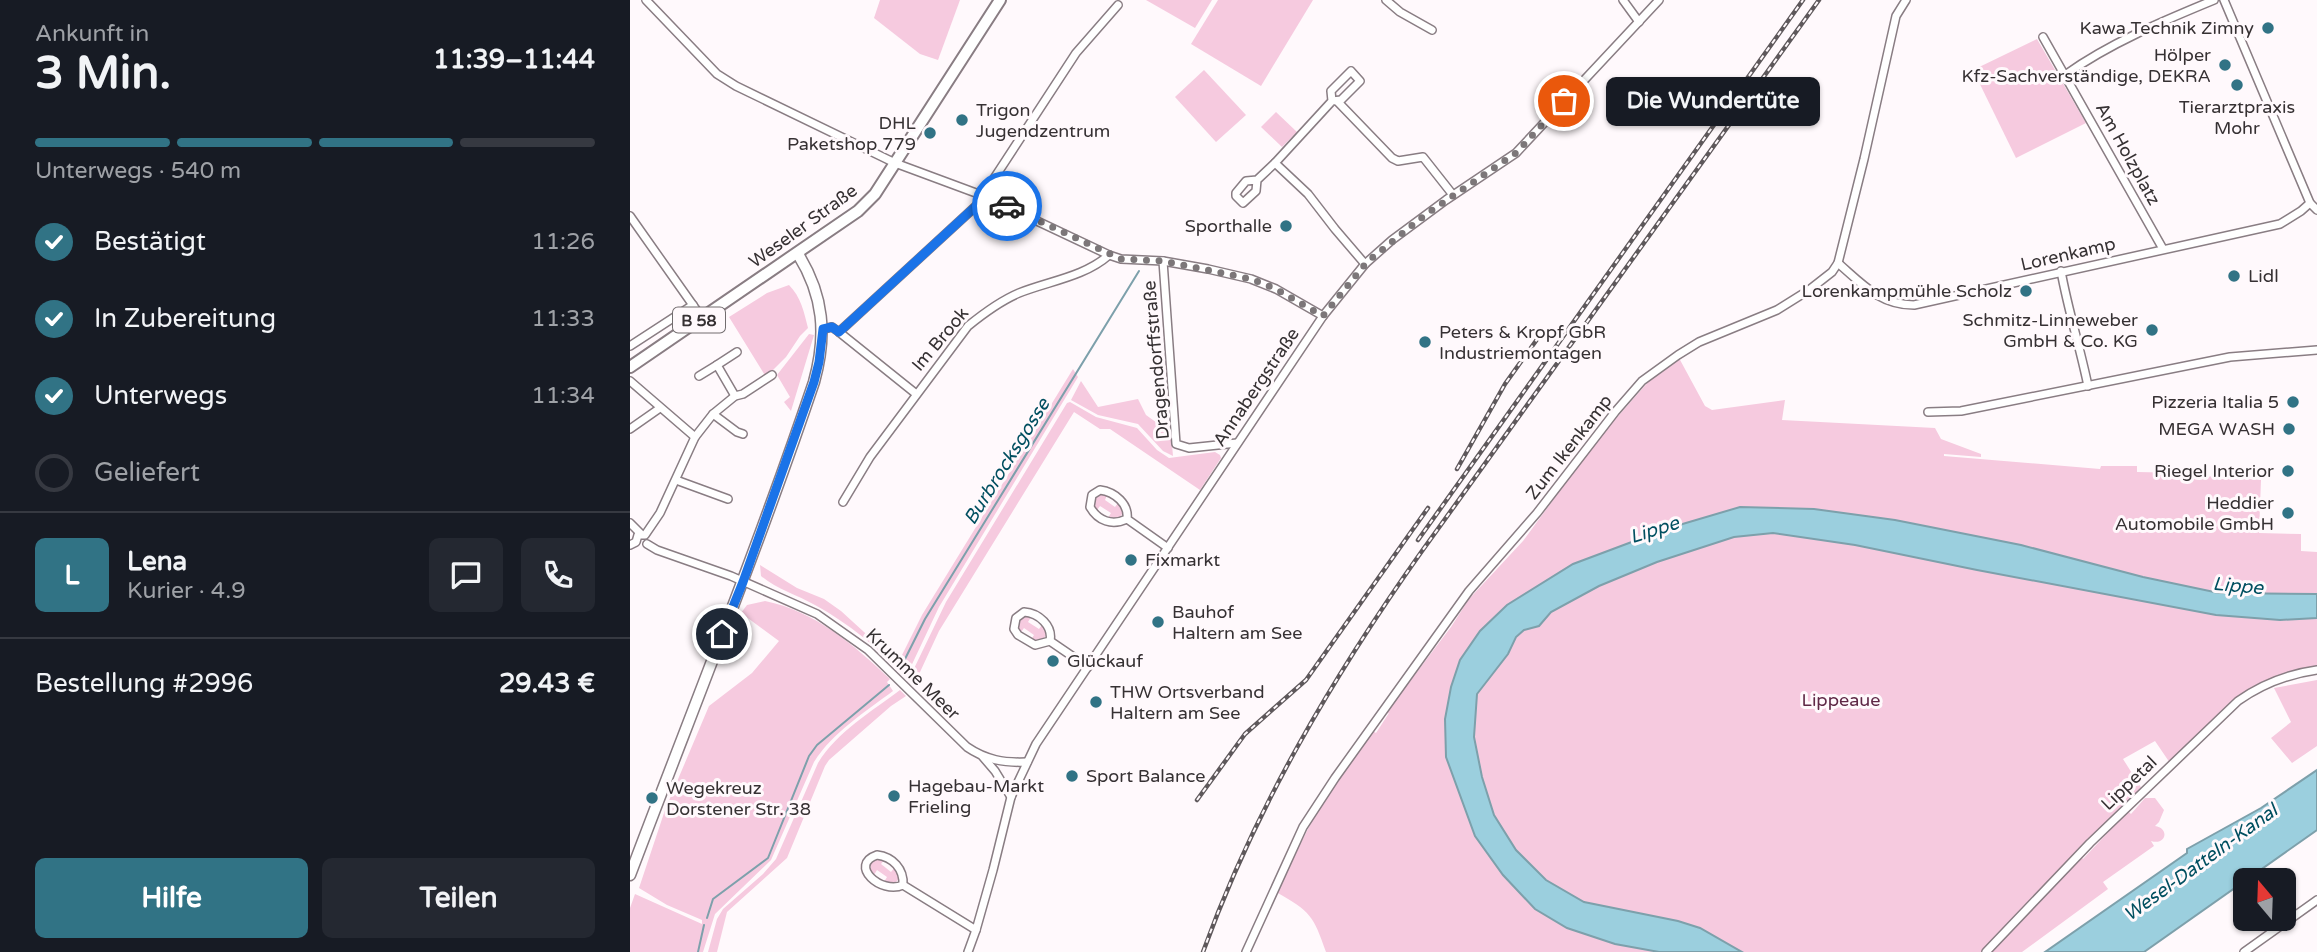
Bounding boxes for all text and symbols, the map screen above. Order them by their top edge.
place label: Kawa Technik Zimny [2080,17,2254,39]
text: Ankunft in [35,20,149,48]
marker: Kawa Technik Zimny [2260,20,2276,36]
text: 11:39–11:44 [433,44,595,75]
place label: Hölper Kfz-Sachverständige, DEKRA [1961,44,2211,87]
text: 3 Min. [35,46,171,101]
marker: Hölper Kfz-Sachverständige, DEKRA [2217,57,2233,73]
pin [1534,71,1594,131]
callout: Die Wundertüte [1606,76,1820,126]
marker: Tierarztpraxis Mohr [2229,77,2245,93]
icon: bag [1545,82,1583,120]
text: Die Wundertüte [1627,87,1799,115]
place label: Tierarztpraxis Mohr [2179,96,2295,139]
place label: Trigon Jugendzentrum [976,99,1110,142]
street label: Am Holzplatz [2091,99,2165,209]
place label: DHL Paketshop 779 [787,112,917,155]
marker: Trigon Jugendzentrum [954,112,970,128]
marker: DHL Paketshop 779 [922,125,938,141]
text: Unterwegs · 540 m [35,157,241,185]
courier [972,171,1042,241]
street label: Weseler Straße [745,179,861,273]
icon: car [988,187,1026,225]
place label: Sporthalle [1185,215,1272,237]
marker: Sporthalle [1278,218,1294,234]
icon: check [35,223,73,261]
text: Bestätigt [94,226,206,257]
text: 11:26 [531,228,595,256]
street label: Lorenkamp [2018,232,2118,276]
place label: Lidl [2248,265,2279,287]
marker: Lidl [2226,268,2242,284]
street label: Dragendorffstraße [1138,280,1174,440]
place label: Lorenkampmühle Scholz [1802,280,2012,302]
marker: Lorenkampmühle Scholz [2018,283,2034,299]
icon: check [35,300,73,338]
street label: Im Brook [907,302,973,375]
text: In Zubereitung [94,303,276,334]
text: 11:33 [531,305,595,333]
road number: B 58 [673,308,725,332]
place label: Schmitz-Linneweber GmbH & Co. KG [1963,309,2138,352]
place label: Peters & Kropf GbR Industriemontagen [1439,321,1606,364]
marker: Schmitz-Linneweber GmbH & Co. KG [2144,322,2160,338]
street label: Annabergstraße [1208,323,1304,451]
marker: Peters & Kropf GbR Industriemontagen [1417,334,1433,350]
icon: check [35,377,73,415]
text: Unterwegs [94,380,227,411]
text: 11:34 [531,382,595,410]
street label: Zum Ikenkamp [1521,390,1617,504]
place label: Pizzeria Italia 5 [2151,391,2279,413]
water label: Burbrocksgosse [959,393,1055,529]
marker: Pizzeria Italia 5 [2285,394,2301,410]
place label: MEGA WASH [2158,418,2275,440]
marker: MEGA WASH [2281,421,2297,437]
text: Geliefert [94,457,200,488]
place label: Riegel Interior [2154,460,2274,482]
marker: Riegel Interior [2280,463,2296,479]
place label: Heddier Automobile GmbH [2115,492,2274,535]
marker: Heddier Automobile GmbH [2280,505,2296,521]
water label: Lippe [1627,511,1683,548]
button: chat [429,538,503,612]
button: phone [521,538,595,612]
text: Lena [127,546,187,577]
place label: Fixmarkt [1145,549,1220,571]
marker: Fixmarkt [1123,552,1139,568]
text: L [65,560,79,591]
water label: Lippe [2212,573,2265,599]
text: Kurier · 4.9 [127,577,246,605]
place label: Bauhof Haltern am See [1172,601,1302,644]
pin [692,604,752,664]
marker: Bauhof Haltern am See [1150,614,1166,630]
icon: home [703,615,741,653]
street label: Krumme Meer [861,624,965,724]
place label: Glückauf [1067,650,1143,672]
marker: Glückauf [1045,653,1061,669]
text: Bestellung #2996 [35,668,253,699]
text: 29.43 € [499,668,595,699]
place label: THW Ortsverband Haltern am See [1110,681,1265,724]
park label: Lippeaue [1802,689,1880,711]
marker: THW Ortsverband Haltern am See [1088,694,1104,710]
street label: Lippetal [2096,751,2162,815]
place label: Sport Balance [1086,765,1206,787]
marker: Sport Balance [1064,768,1080,784]
place label: Hagebau-Markt Frieling [908,775,1044,818]
place label: Wegekreuz Dorstener Str. 38 [666,777,811,820]
marker: Hagebau-Markt Frieling [886,788,902,804]
marker: Wegekreuz Dorstener Str. 38 [644,790,660,806]
water label: Wesel-Datteln-Kanal [2120,798,2283,926]
button: Hilfe [35,858,308,938]
button: Teilen [322,858,595,938]
north arrow [2233,868,2296,931]
map controls [2233,868,2296,931]

